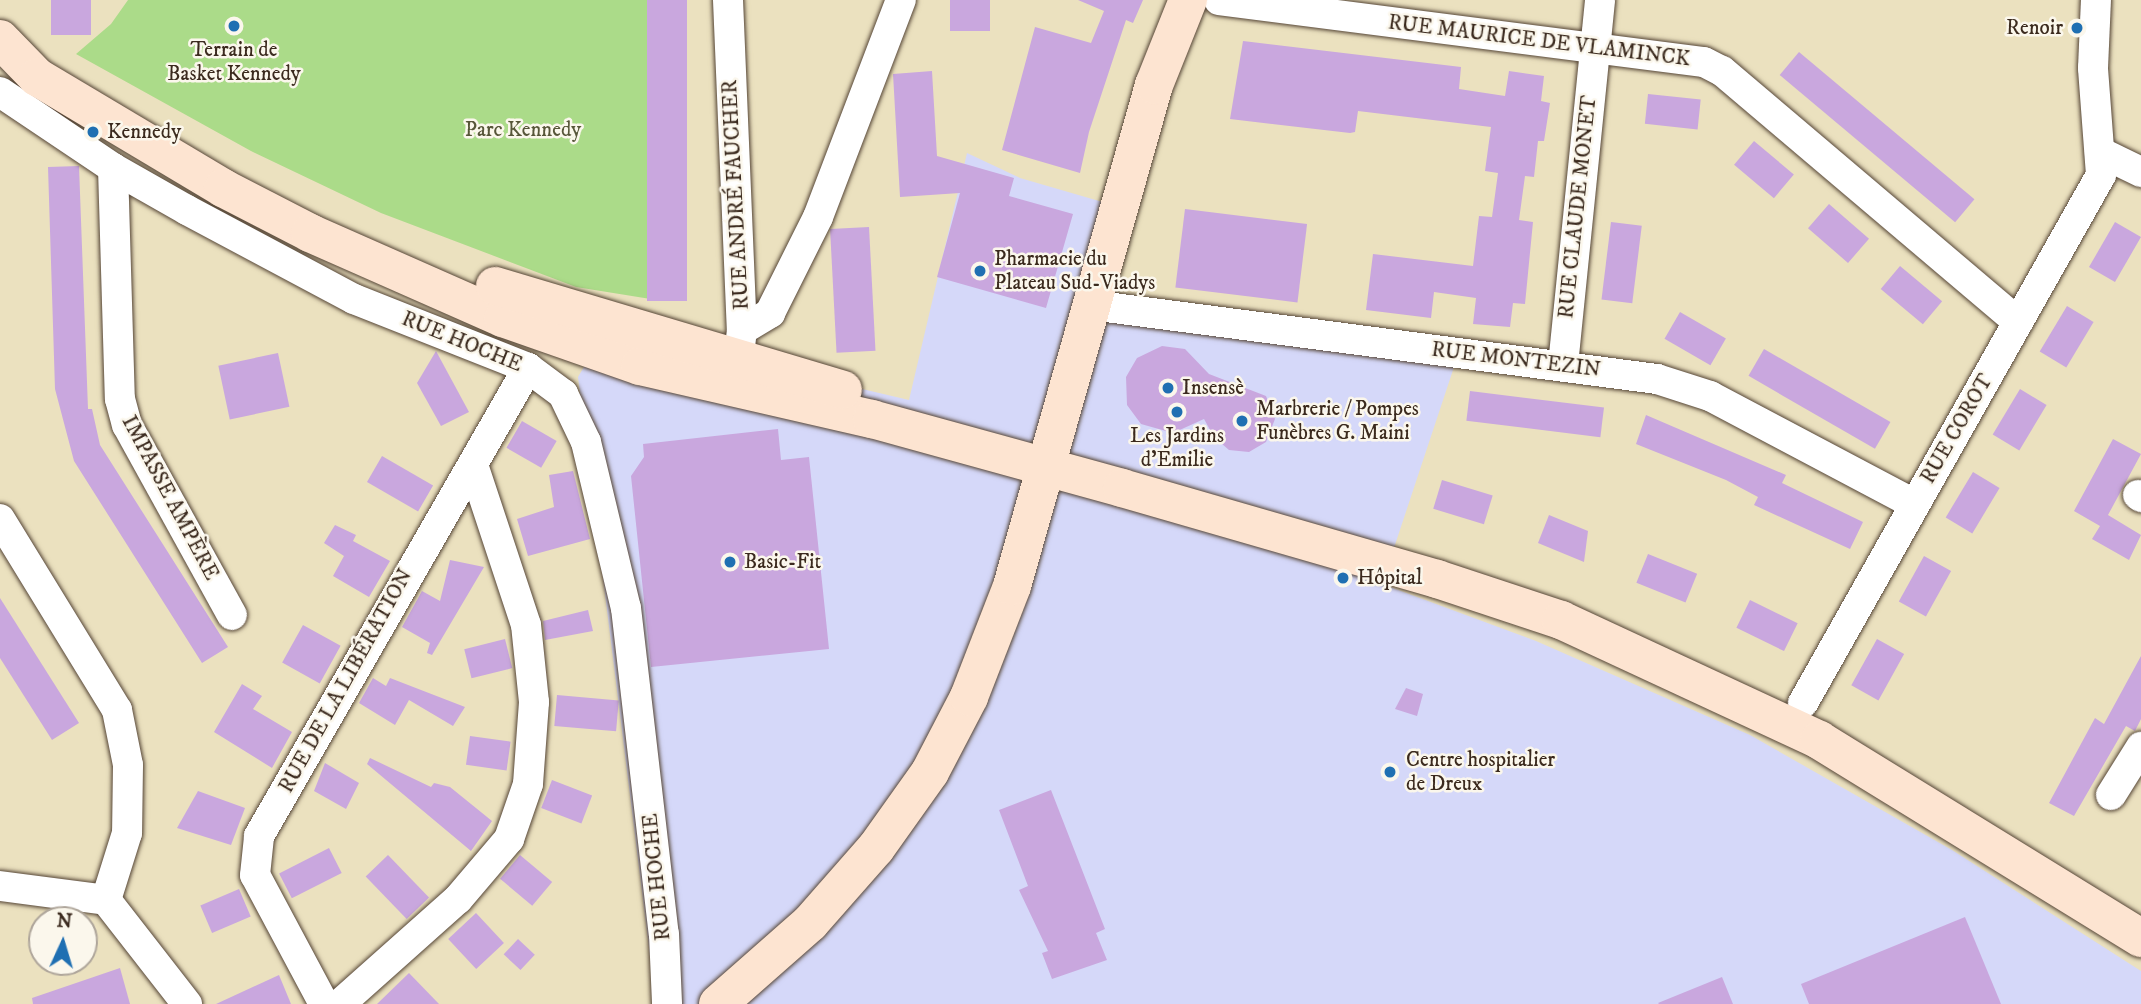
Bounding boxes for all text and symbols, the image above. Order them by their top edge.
street label: RUE MAURICE DE VLAMINCK [1387,10,1691,72]
place label: Renoir [2006,15,2063,41]
marker: Terrain de Basket Kennedy [226,18,242,34]
marker: Renoir [2069,20,2085,36]
place label: Terrain de Basket Kennedy [167,37,301,87]
street label: RUE ANDRÉ FAUCHER [717,79,755,311]
street label: RUE CLAUDE MONET [1554,94,1602,320]
park label: Parc Kennedy [465,117,581,143]
place label: Kennedy [107,119,181,145]
marker: Kennedy [85,124,101,140]
place label: Pharmacie du Plateau Sud-Viadys [994,246,1155,296]
marker: Pharmacie du Plateau Sud-Viadys [972,263,988,279]
street label: RUE HOCHE [398,306,526,378]
street label: RUE MONTEZIN [1430,337,1602,383]
street label: RUE COROT [1915,370,1999,488]
place label: Insensè [1182,375,1244,401]
marker: Insensè [1160,380,1176,396]
place label: Marbrerie / Pompes Funèbres G. Maini [1256,396,1419,446]
marker: Les Jardins d'Emilie [1169,404,1185,420]
street label: IMPASSE AMPÈRE [116,411,224,585]
marker: Marbrerie / Pompes Funèbres G. Maini [1234,413,1250,429]
place label: Les Jardins d'Emilie [1130,423,1224,473]
place label: Basic-Fit [744,549,821,575]
marker: Basic-Fit [722,554,738,570]
street label: RUE DE LA LIBÉRATION [274,565,418,797]
place label: Hôpital [1357,565,1422,591]
marker: Hôpital [1335,570,1351,586]
place label: Centre hospitalier de Dreux [1406,747,1555,797]
marker: Centre hospitalier de Dreux [1380,762,1400,782]
street label: RUE HOCHE [638,812,676,942]
north arrow [28,906,98,976]
text: N [56,910,73,934]

